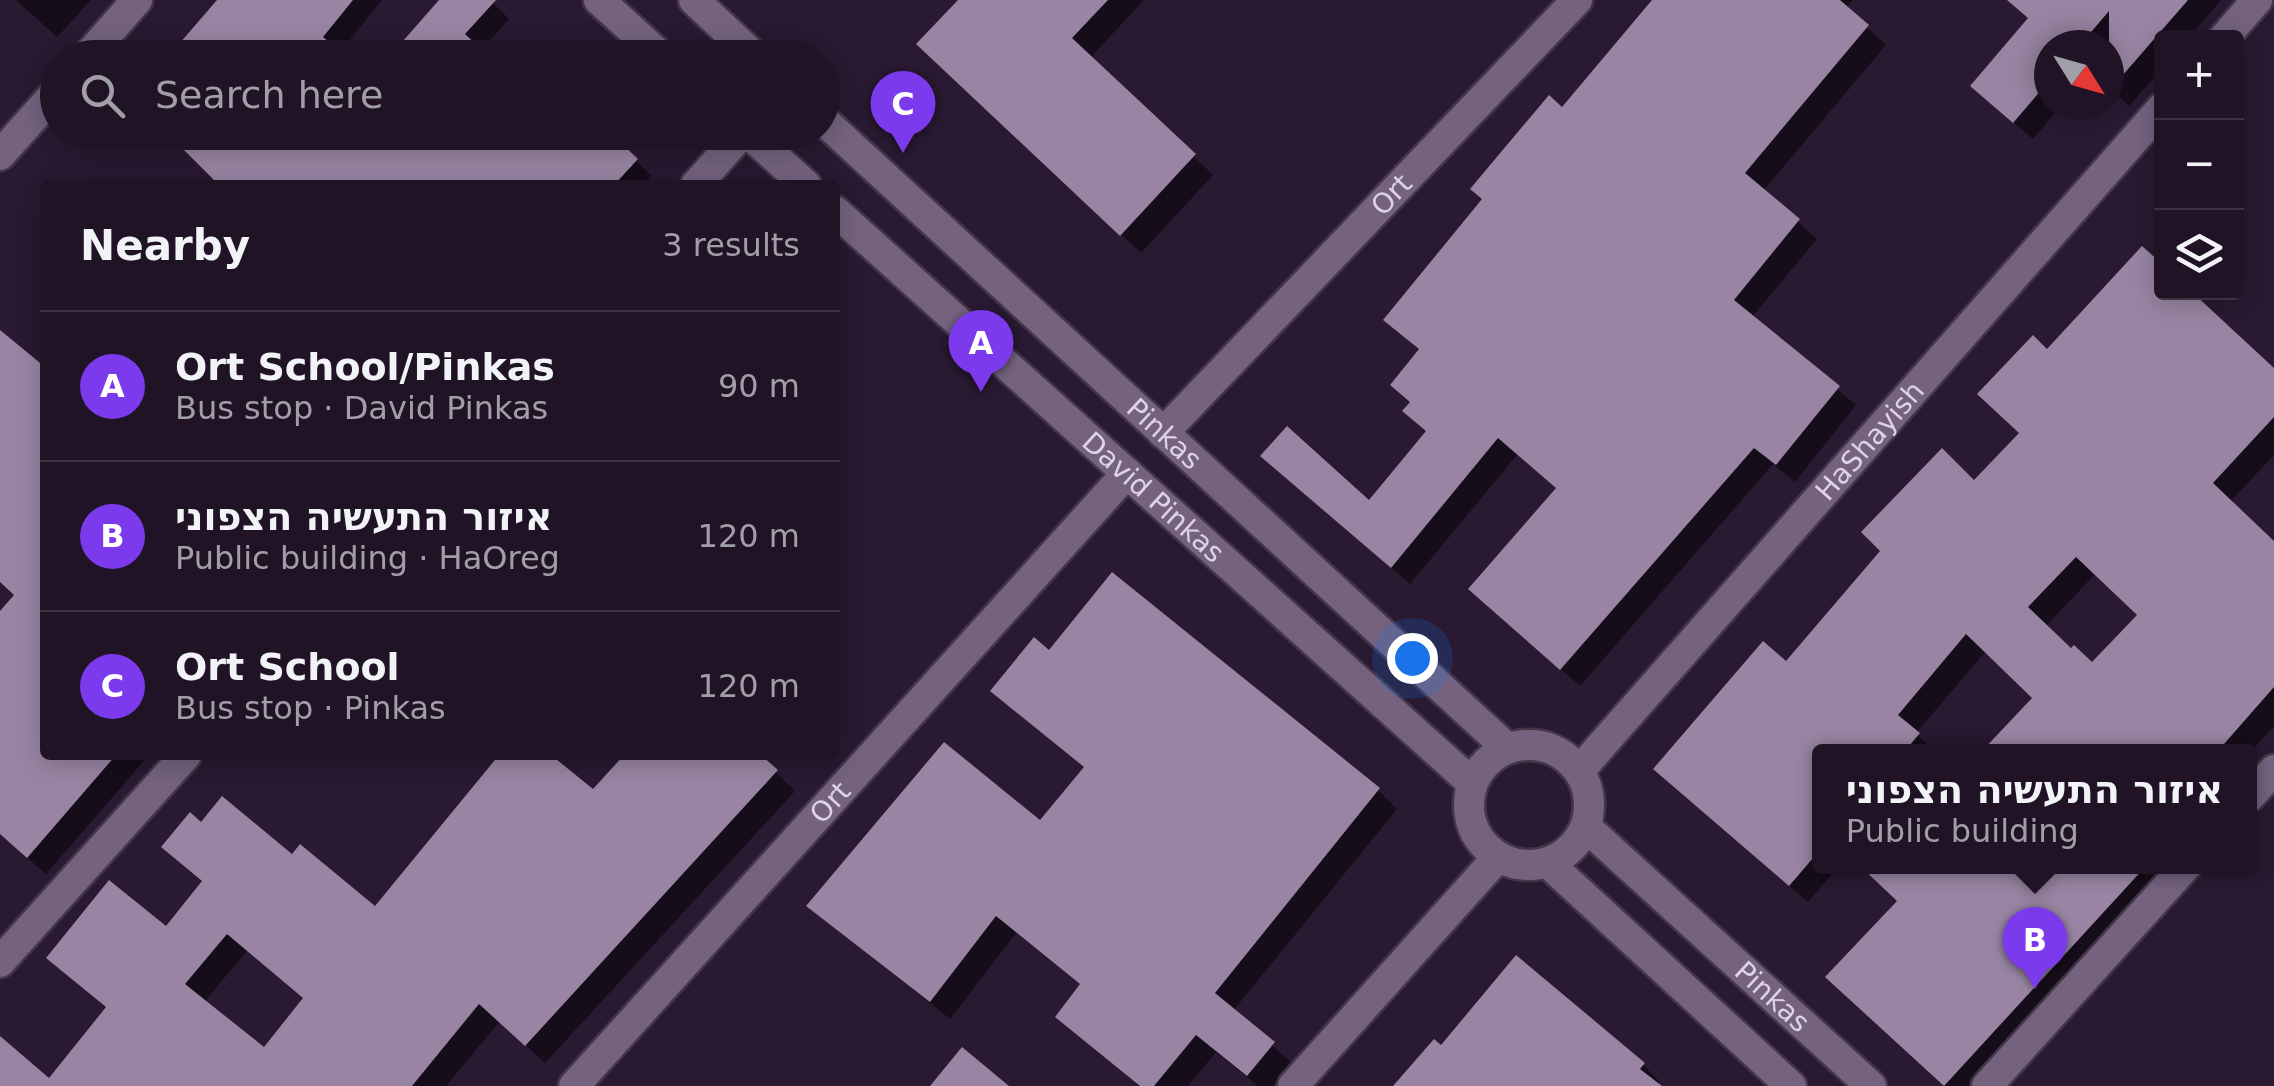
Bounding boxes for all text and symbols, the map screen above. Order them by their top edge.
north arrow [2034,30,2124,120]
map controls [2154,30,2244,300]
button: + [2154,30,2244,120]
search box [40,40,840,150]
icon: search [75,68,130,123]
pin: C [870,70,936,153]
text: Search here [155,73,383,117]
button: − [2154,120,2244,210]
street label: Ort [1364,167,1418,222]
button: layers [2154,210,2244,300]
text: Nearby [80,221,250,270]
text: 3 results [662,226,800,264]
pin: A [948,310,1014,392]
text: Ort School/Pinkas [175,345,555,389]
text: A [100,367,125,405]
text: 90 m [718,367,800,405]
street label: HaShayish [1808,374,1931,507]
text: Bus stop · David Pinkas [175,389,548,427]
street label: Pinkas [1120,391,1209,476]
street label: David Pinkas [1076,425,1231,569]
text: איזור התעשיה הצפוני [175,495,552,539]
text: B [100,517,125,555]
text: 120 m [698,517,800,555]
text: Public building · HaOreg [175,539,560,577]
your location [1387,633,1438,684]
text: Ort School [175,645,400,689]
text: C [101,667,124,705]
text: 120 m [698,667,800,705]
text: Bus stop · Pinkas [175,689,446,727]
popup [1812,744,2257,874]
text: איזור התעשיה הצפוני [1846,768,2223,812]
street label: Ort [803,775,857,830]
text: Public building [1846,812,2079,850]
pin: B [2002,906,2068,989]
street label: Pinkas [1728,954,1817,1039]

